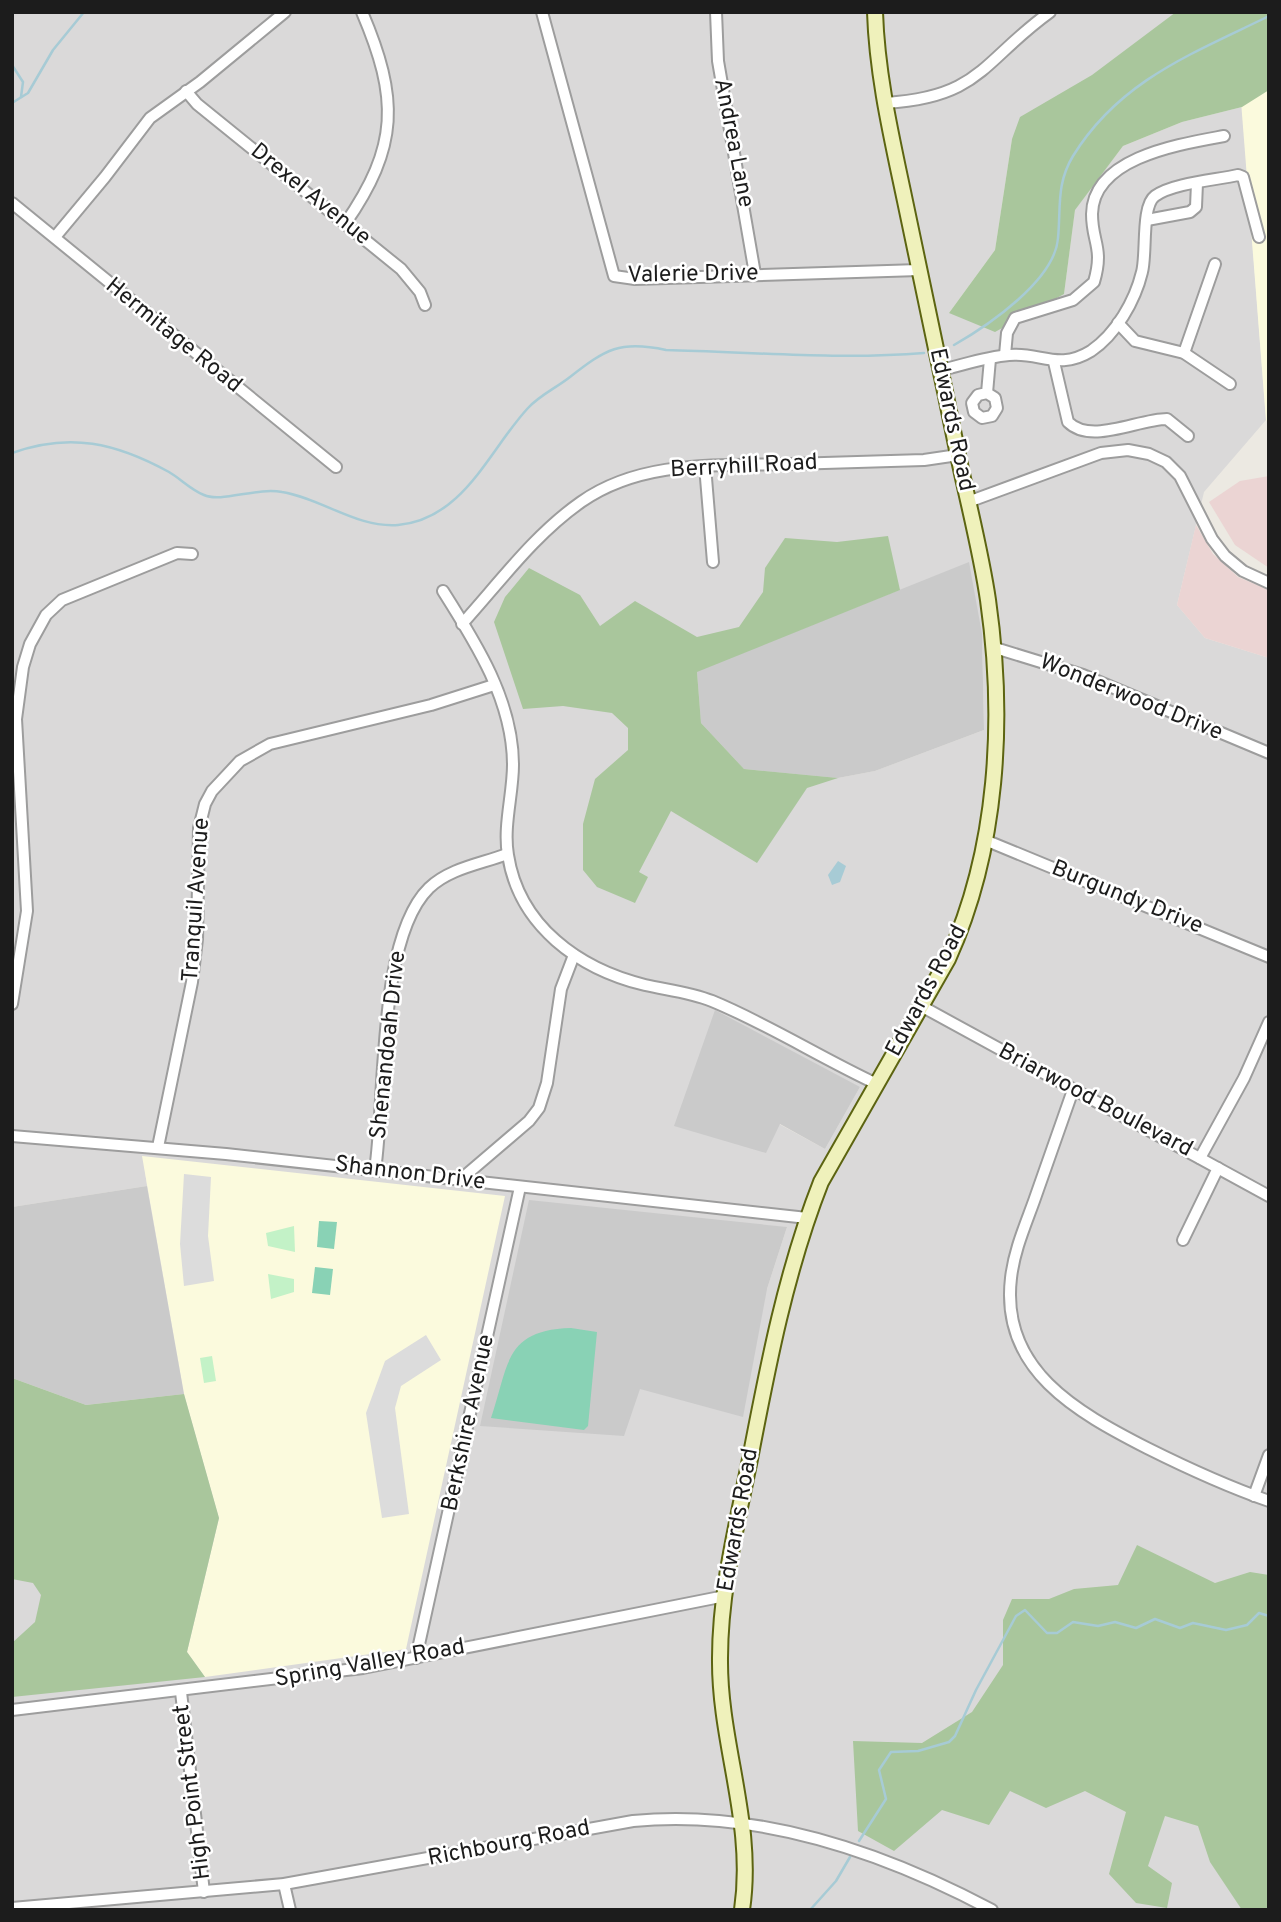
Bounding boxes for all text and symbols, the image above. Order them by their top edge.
street label: Andrea Lane [706,76,760,210]
street label: Drexel Avenue [244,138,376,252]
street label: Valerie Drive [627,259,759,291]
street label: Hermitage Road [99,272,247,400]
street label: Edwards Road [922,346,980,494]
street label: Berryhill Road [670,449,818,485]
street label: Wonderwood Drive [1035,648,1227,748]
street label: Tranquil Avenue [177,817,217,983]
street label: Burgundy Drive [1047,854,1207,942]
street label: Edwards Road [880,920,974,1062]
street label: Shenandoah Drive [365,949,413,1141]
street label: Briarwood Boulevard [993,1037,1197,1165]
street label: Shannon Drive [333,1150,487,1198]
street label: Berkshire Avenue [436,1332,502,1514]
street label: Edwards Road [712,1446,766,1594]
street label: Spring Valley Road [273,1633,467,1695]
street label: High Point Street [168,1703,218,1881]
street label: Richbourg Road [425,1814,593,1874]

